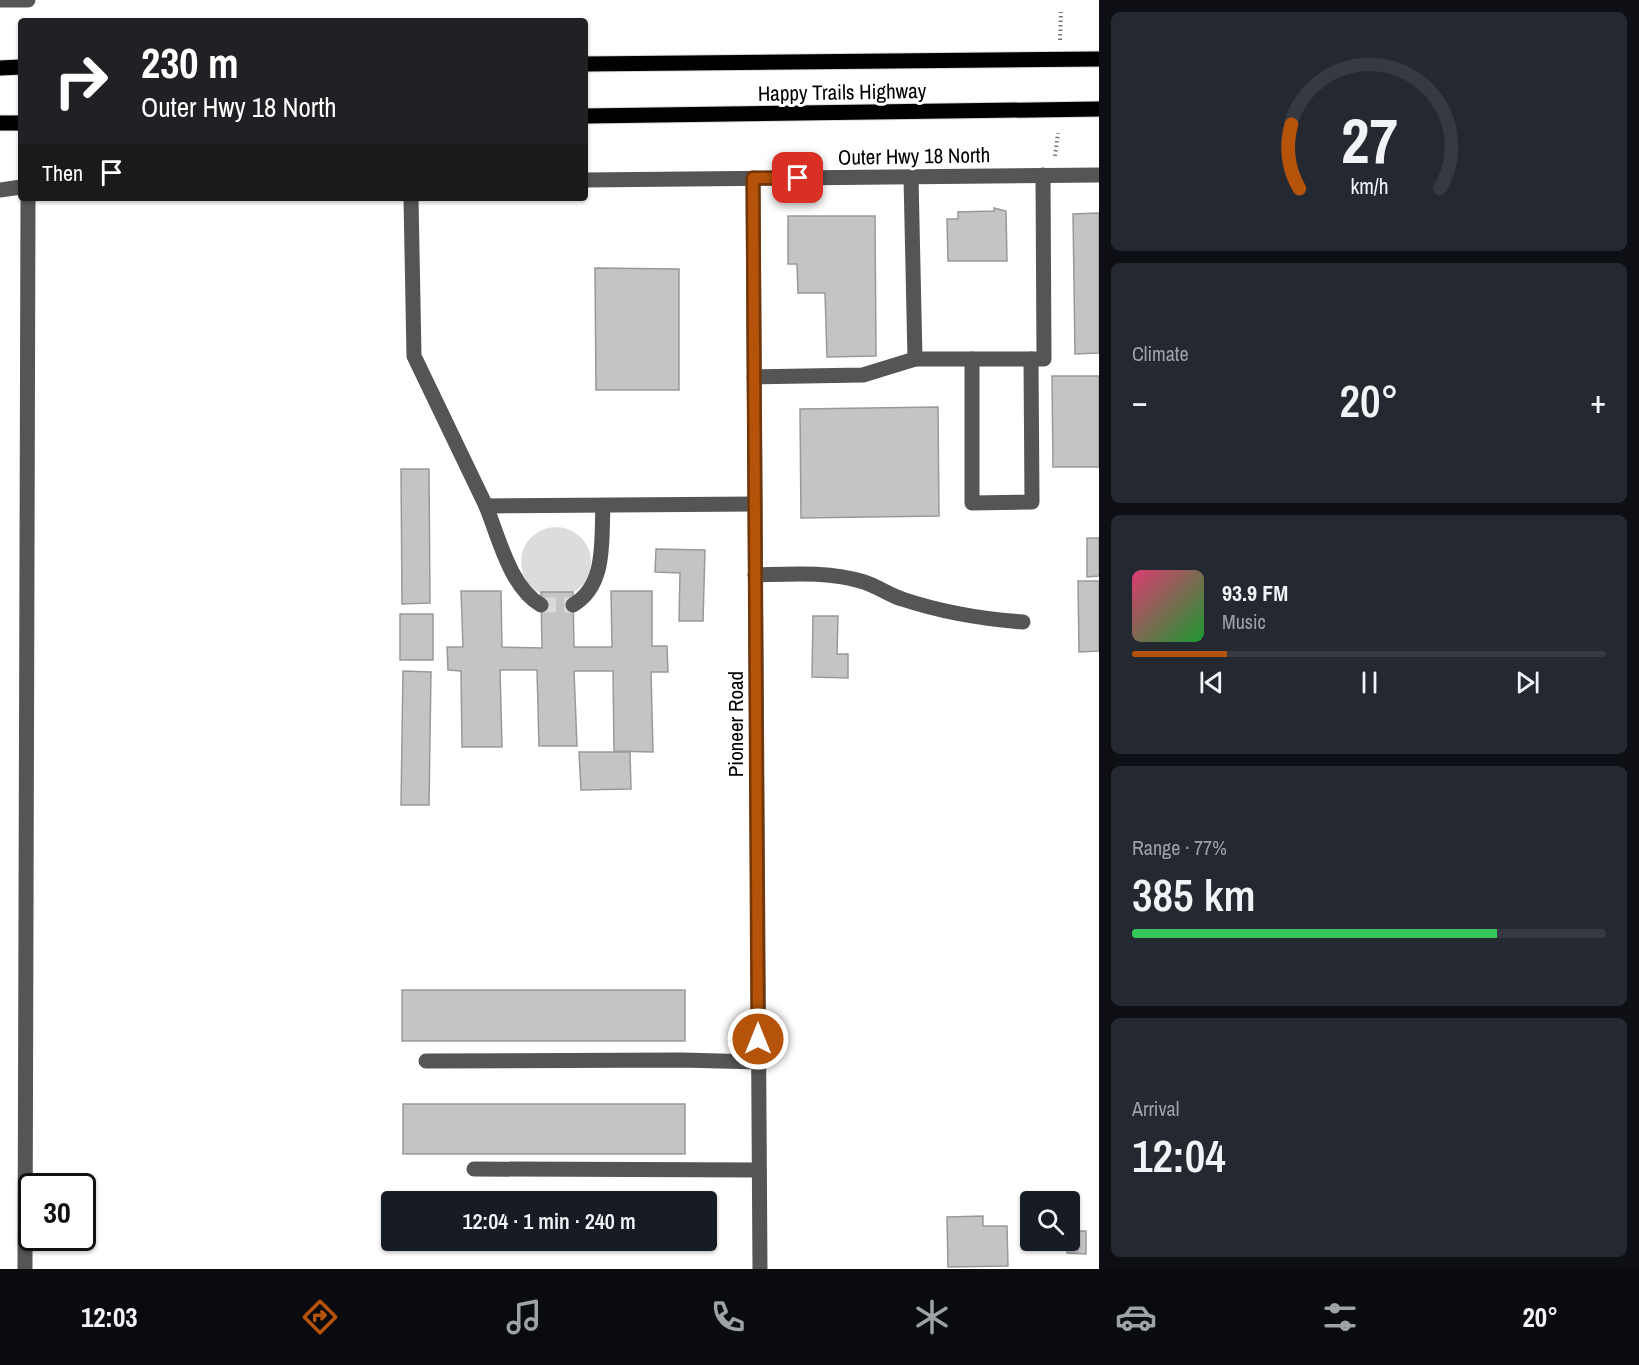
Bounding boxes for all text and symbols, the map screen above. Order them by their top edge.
text: 230 m [141,35,239,91]
icon: right [42,42,120,120]
street label: Happy Trails Highway [758,76,927,108]
text: Outer Hwy 18 North [141,89,337,125]
text: 27 [1341,98,1397,182]
street label: Outer Hwy 18 North [838,140,990,172]
pin [772,152,823,203]
icon: arrive [95,156,128,189]
text: Then [42,158,83,188]
icon: arrive [781,161,814,194]
text: km/h [1350,172,1388,201]
text: Climate [1132,340,1189,367]
text: 20° [1339,370,1399,431]
text: − [1132,379,1148,423]
text: + [1590,379,1606,423]
text: 93.9 FM [1222,578,1288,608]
text: Music [1222,608,1266,635]
icon: previous [1195,666,1228,699]
icon: pause [1353,666,1386,699]
icon: next [1511,666,1544,699]
street label: Pioneer Road [721,671,750,777]
text: Range · 77% [1132,834,1227,861]
text: 385 km [1132,864,1256,925]
position arrow [726,1007,790,1071]
text: Arrival [1132,1095,1179,1122]
text: 12:04 [1132,1125,1226,1186]
speed limit sign: 30 [18,1173,96,1251]
map controls [1020,1191,1080,1251]
button: search [1020,1191,1080,1251]
text: 12:04 · 1 min · 240 m [462,1206,636,1236]
icon: directions [299,1296,341,1338]
icon: music [503,1296,545,1338]
icon: phone [707,1296,749,1338]
icon: climate [911,1296,953,1338]
icon: car [1115,1296,1157,1338]
icon: filters [1319,1296,1361,1338]
text: 12:03 [81,1299,138,1335]
text: 20° [1523,1299,1558,1335]

